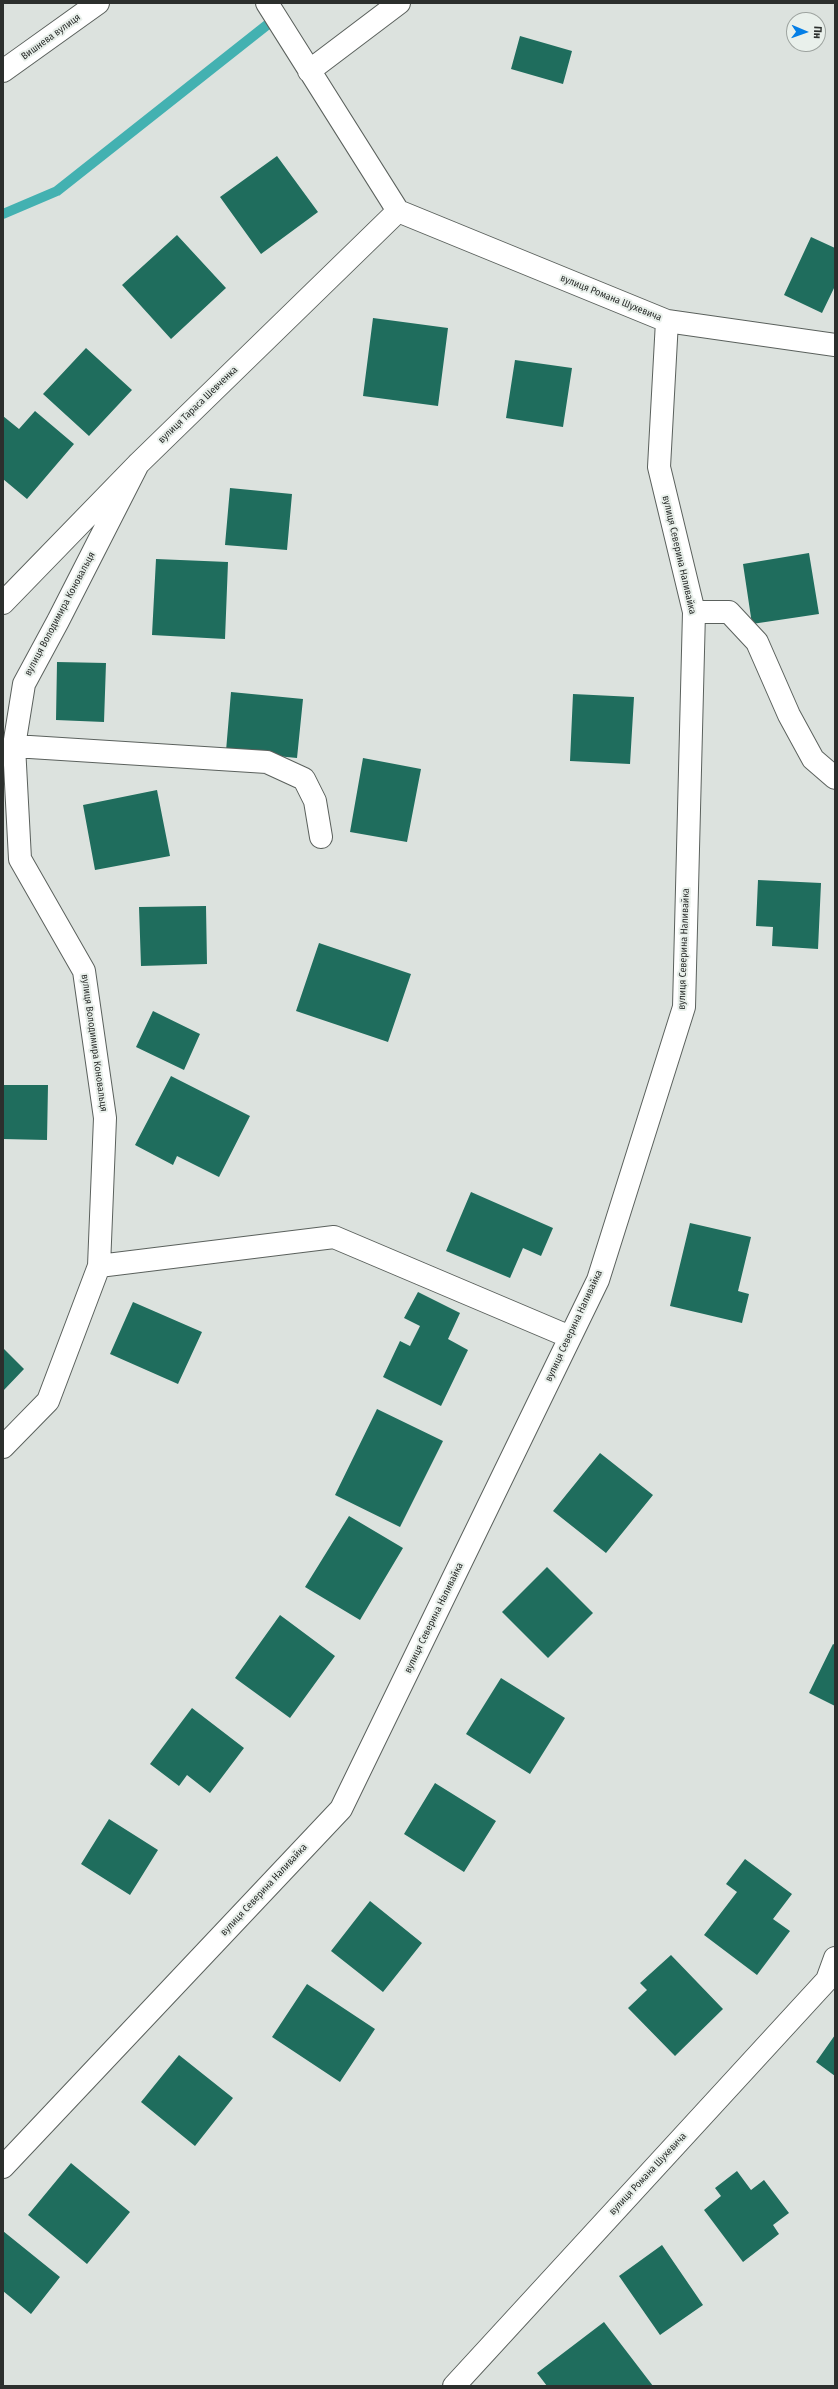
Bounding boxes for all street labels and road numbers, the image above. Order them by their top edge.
street label: Вишнева вулиця [19,11,83,63]
street label: вулиця Романа Шухевича [559,272,663,324]
street label: вулиця Тараса Шевченка [156,364,240,446]
street label: вулиця Северина Наливайка [659,494,699,616]
street label: вулиця Володимира Коновальця [22,550,98,678]
street label: вулиця Северина Наливайка [676,888,692,1010]
street label: вулиця Володимира Коновальця [78,974,110,1112]
street label: вулиця Северина Наливайка [543,1268,605,1384]
street label: вулиця Северина Наливайка [402,1561,466,1675]
street label: вулиця Северина Наливайка [218,1841,310,1939]
street label: вулиця Романа Шухевича [607,2130,689,2218]

